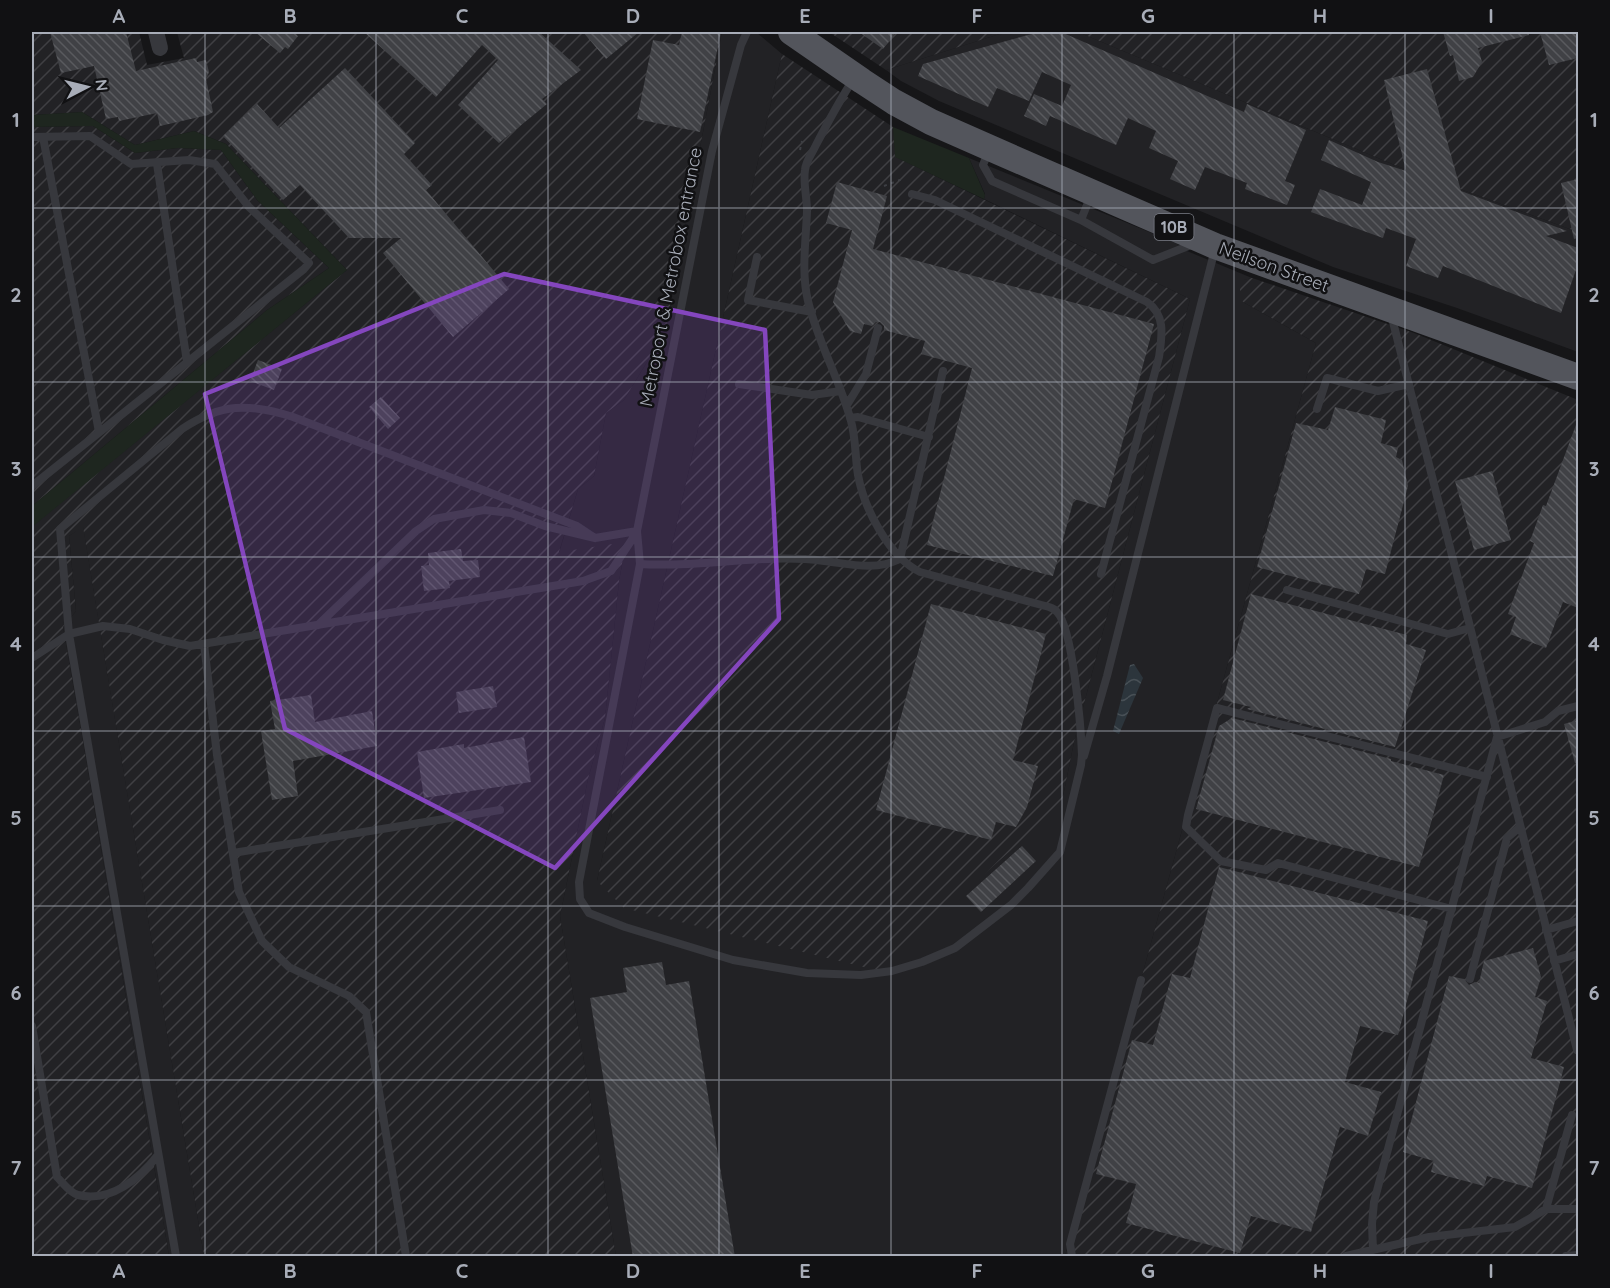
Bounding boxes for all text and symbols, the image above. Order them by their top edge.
text: A [113,3,126,28]
text: B [283,3,297,28]
text: C [456,3,469,28]
text: D [626,3,640,28]
text: E [799,3,811,28]
text: F [971,3,983,28]
text: G [1141,3,1155,28]
text: H [1313,3,1327,28]
text: I [1488,3,1494,28]
north arrow [57,57,117,117]
text: N [91,78,113,92]
text: 1 [12,107,20,132]
text: 1 [1590,107,1598,132]
street label: Metroport & Metrobox entrance [634,145,707,408]
road number: 10B [1154,214,1194,240]
street label: Neilson Street [1216,236,1332,297]
text: 2 [10,282,22,307]
text: 2 [1588,282,1600,307]
text: 3 [11,456,21,481]
text: 3 [1589,456,1599,481]
text: 4 [10,631,22,656]
text: 4 [1588,631,1600,656]
text: 5 [10,805,22,830]
text: 5 [1588,805,1600,830]
text: 6 [10,980,22,1005]
text: 6 [1588,980,1600,1005]
text: 7 [11,1155,22,1180]
text: 7 [1589,1155,1600,1180]
text: A [113,1258,126,1283]
text: B [283,1258,297,1283]
text: C [456,1258,469,1283]
text: D [626,1258,640,1283]
text: E [799,1258,811,1283]
text: F [971,1258,983,1283]
text: G [1141,1258,1155,1283]
text: H [1313,1258,1327,1283]
text: I [1488,1258,1494,1283]

